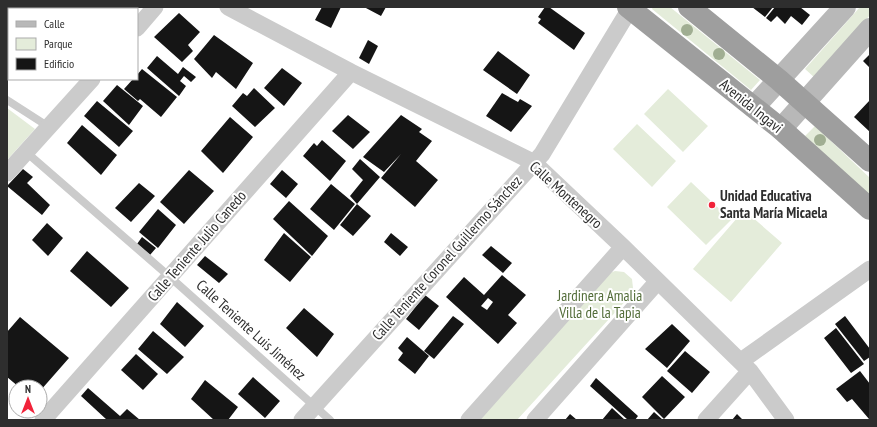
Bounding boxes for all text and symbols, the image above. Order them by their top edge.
legend [8,8,138,80]
text: Calle [44,16,65,31]
text: Parque [44,36,73,51]
text: Edificio [44,56,74,71]
street label: Avenida Ingavi [716,74,787,137]
street label: Calle Montenegro [526,157,607,232]
street label: Calle Teniente Coronel Guillermo Sánchez [368,171,526,344]
street label: Calle Teniente Julio Canedo [143,186,250,305]
place label: Unidad Educativa Santa María Micaela [720,186,827,222]
marker: Unidad Educativa Santa María Micaela [707,200,717,210]
street label: Calle Teniente Luis Jiménez [193,275,310,384]
park label: Jardinera Amalia Villa de la Tapia [557,286,642,322]
north arrow [8,379,48,419]
text: N [25,382,31,396]

